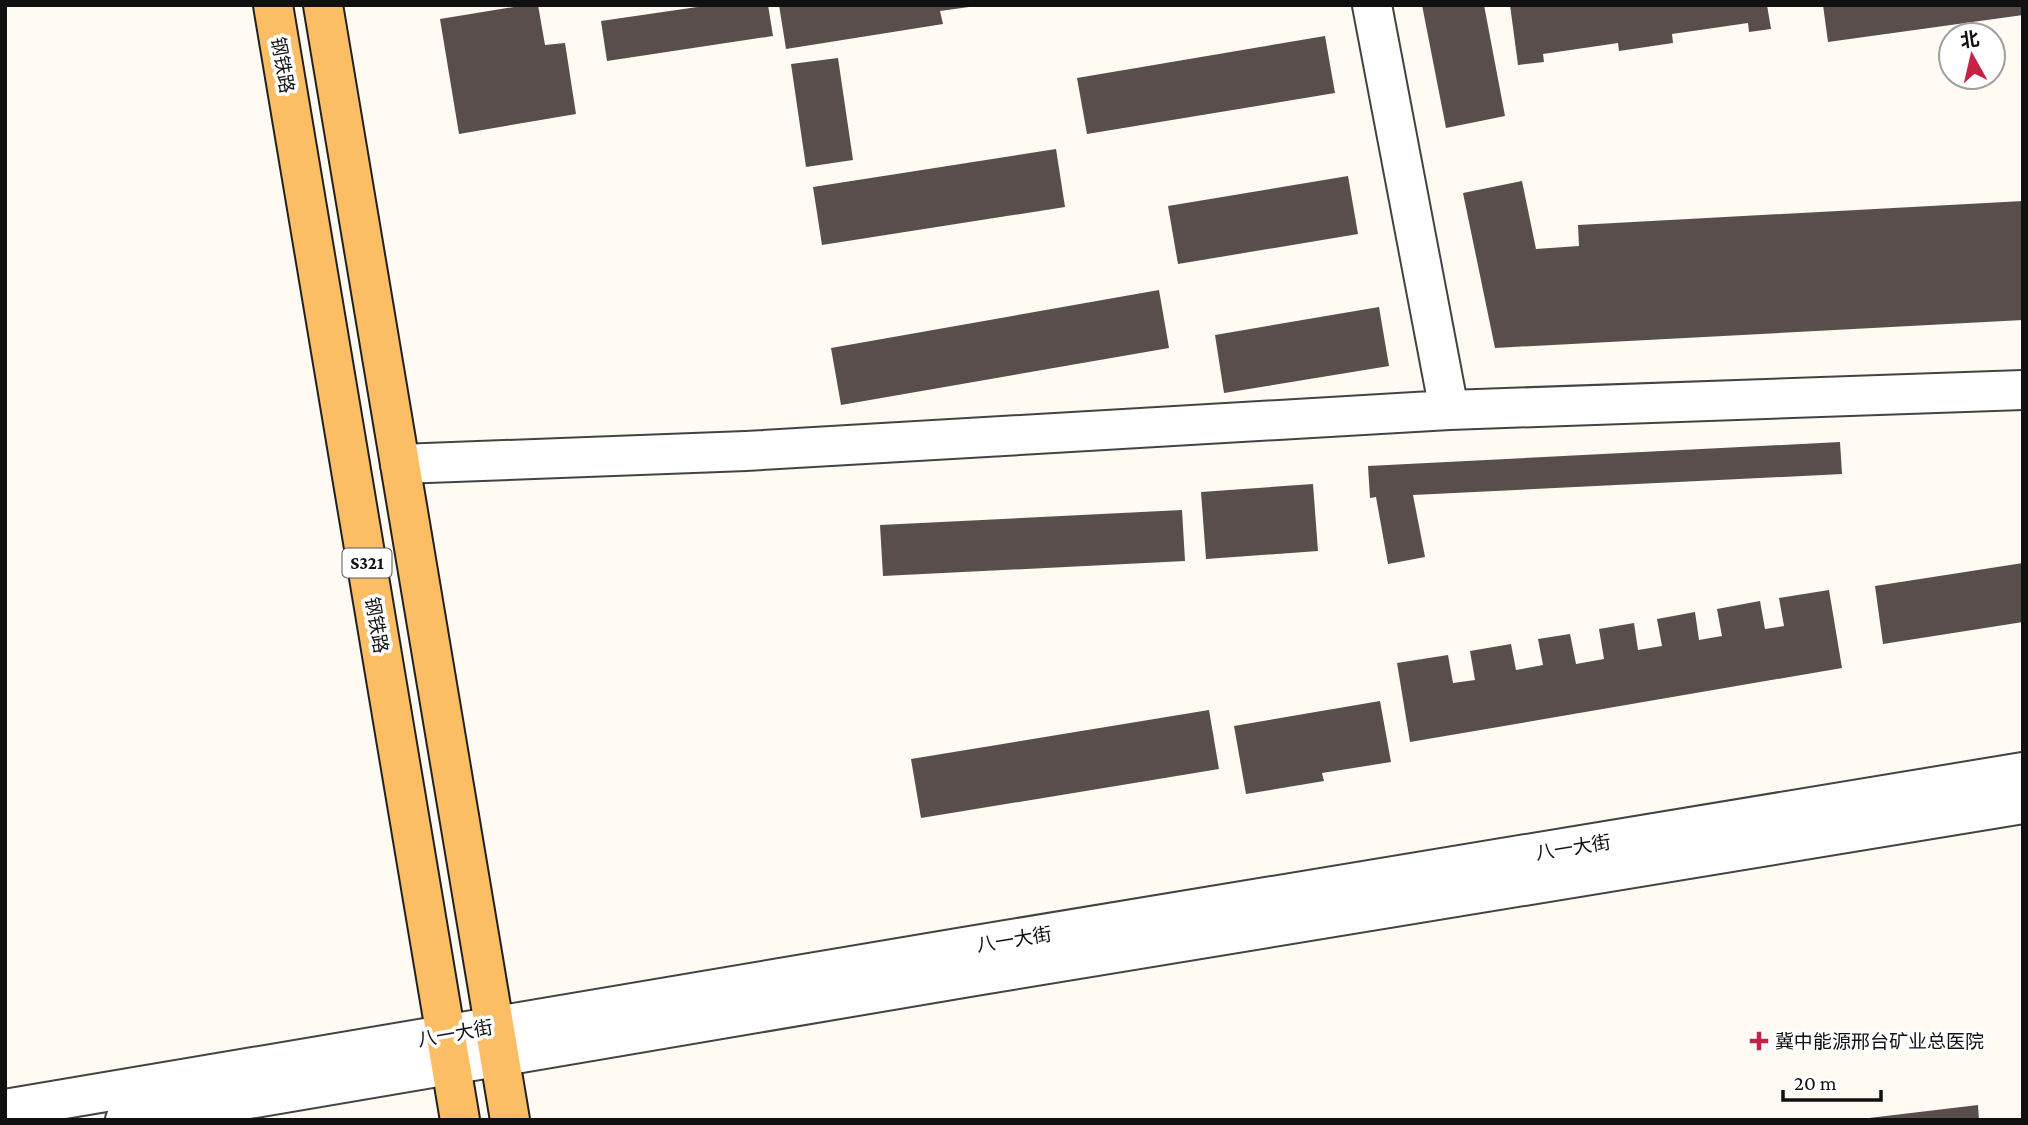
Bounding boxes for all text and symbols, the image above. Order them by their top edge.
north arrow [1937,21,2007,91]
text: 北 [1959,28,1981,51]
street label: 钢铁路 [267,35,298,95]
road number: S321 [342,548,392,578]
street label: 钢铁路 [361,595,392,655]
street label: 八一大街 [1534,831,1612,864]
street label: 八一大街 [975,923,1053,956]
street label: 八一大街 [416,1017,494,1050]
marker: 冀中能源邢台矿业总医院 [1749,1031,1769,1051]
place label: 冀中能源邢台矿业总医院 [1775,1031,1984,1052]
scale bar [1783,1058,1881,1102]
text: 20 m [1794,1071,1837,1095]

